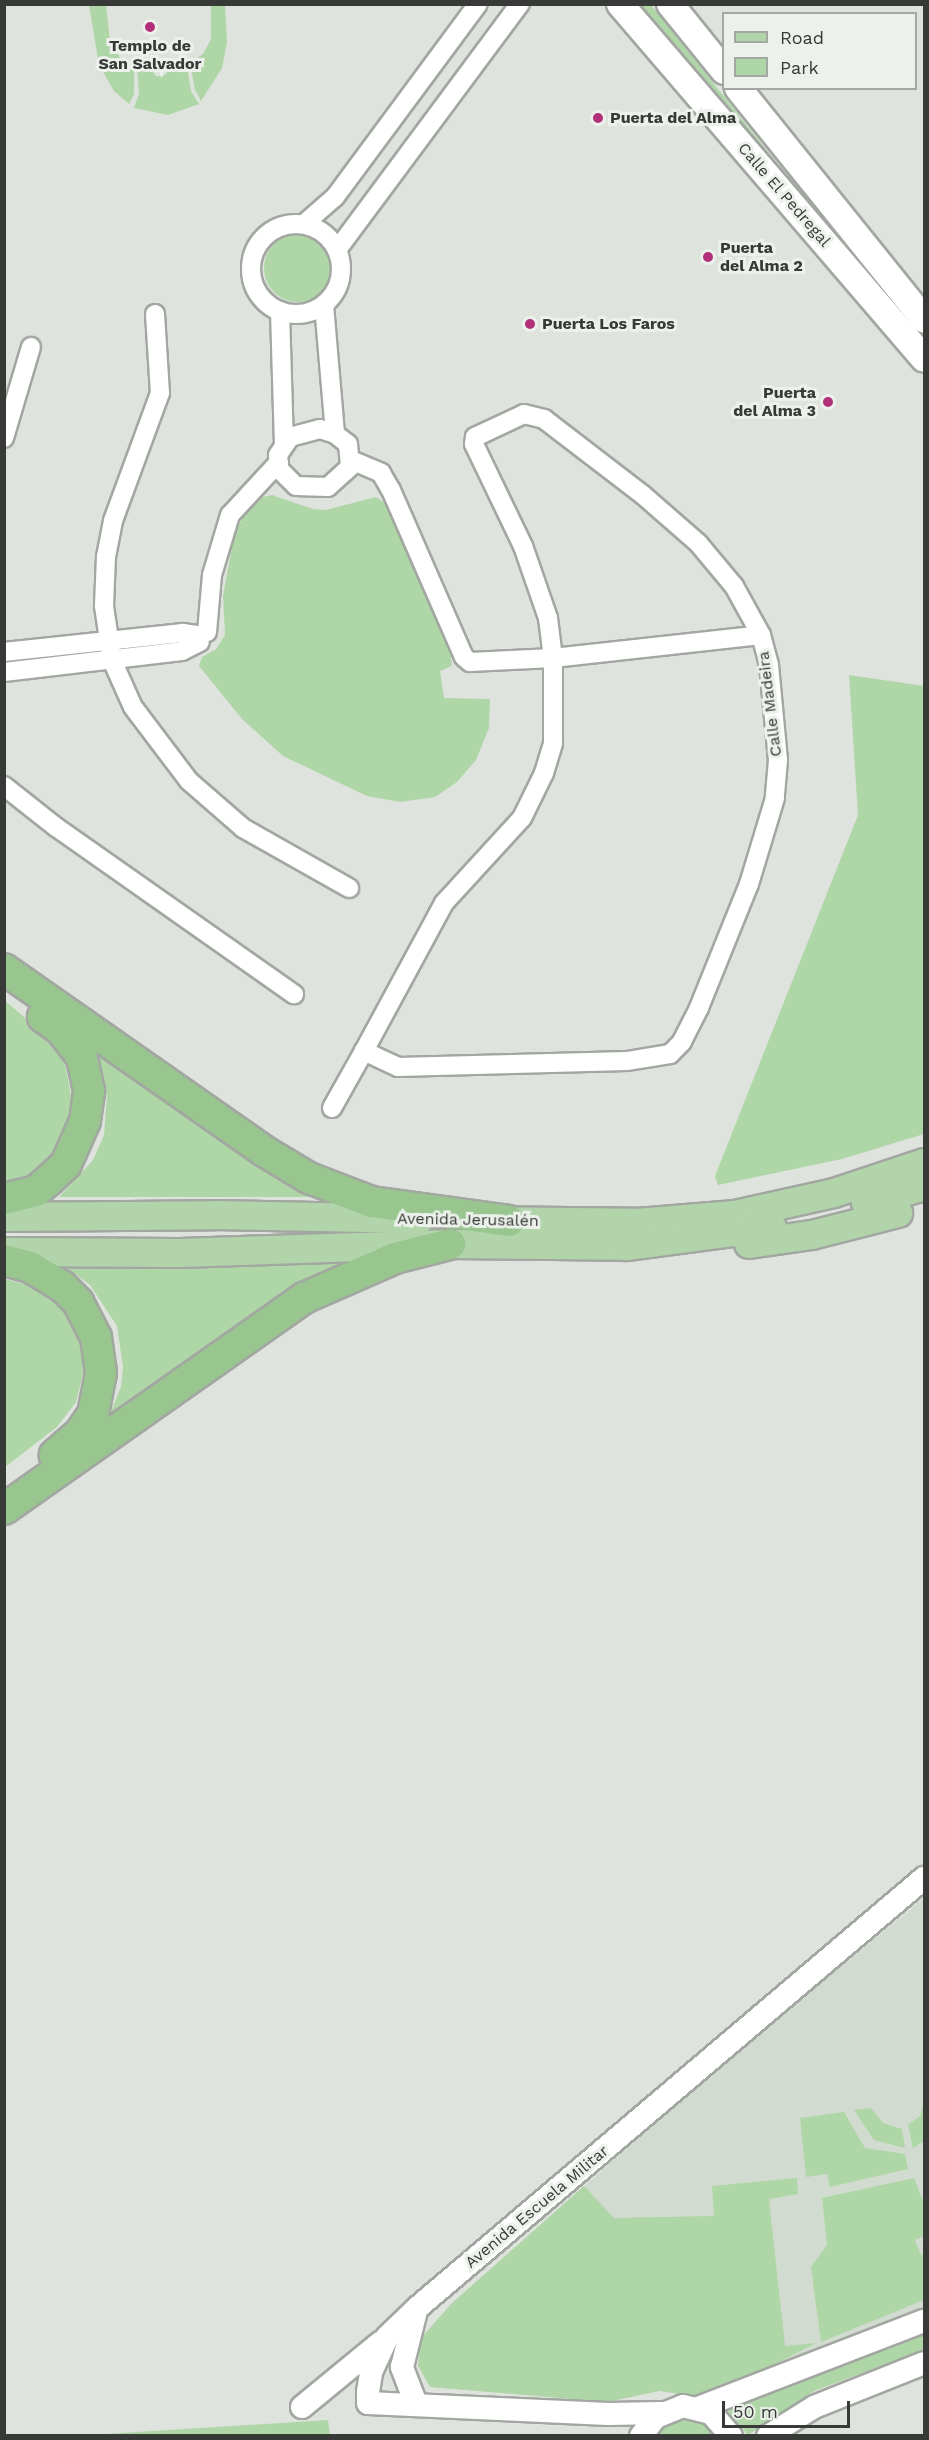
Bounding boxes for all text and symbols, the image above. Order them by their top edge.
legend [722,12,917,90]
marker: Templo de San Salvador [143,20,157,34]
text: Road [780,27,824,48]
place label: Templo de San Salvador [99,36,201,74]
text: Park [780,57,819,78]
place label: Puerta del Alma [610,108,737,128]
marker: Puerta del Alma [591,111,605,125]
street label: Calle El Pedregal [733,139,835,251]
place label: Puerta del Alma 2 [720,238,804,276]
marker: Puerta del Alma 2 [701,250,715,264]
place label: Puerta Los Faros [542,314,675,334]
marker: Puerta Los Faros [523,317,537,331]
place label: Puerta del Alma 3 [732,383,816,421]
marker: Puerta del Alma 3 [821,395,835,409]
street label: Calle Madeira [754,650,786,758]
street label: Avenida Jerusalén [397,1209,539,1231]
street label: Avenida Escuela Militar [461,2141,613,2273]
scale bar [725,2389,852,2427]
text: 50 m [733,2401,778,2422]

